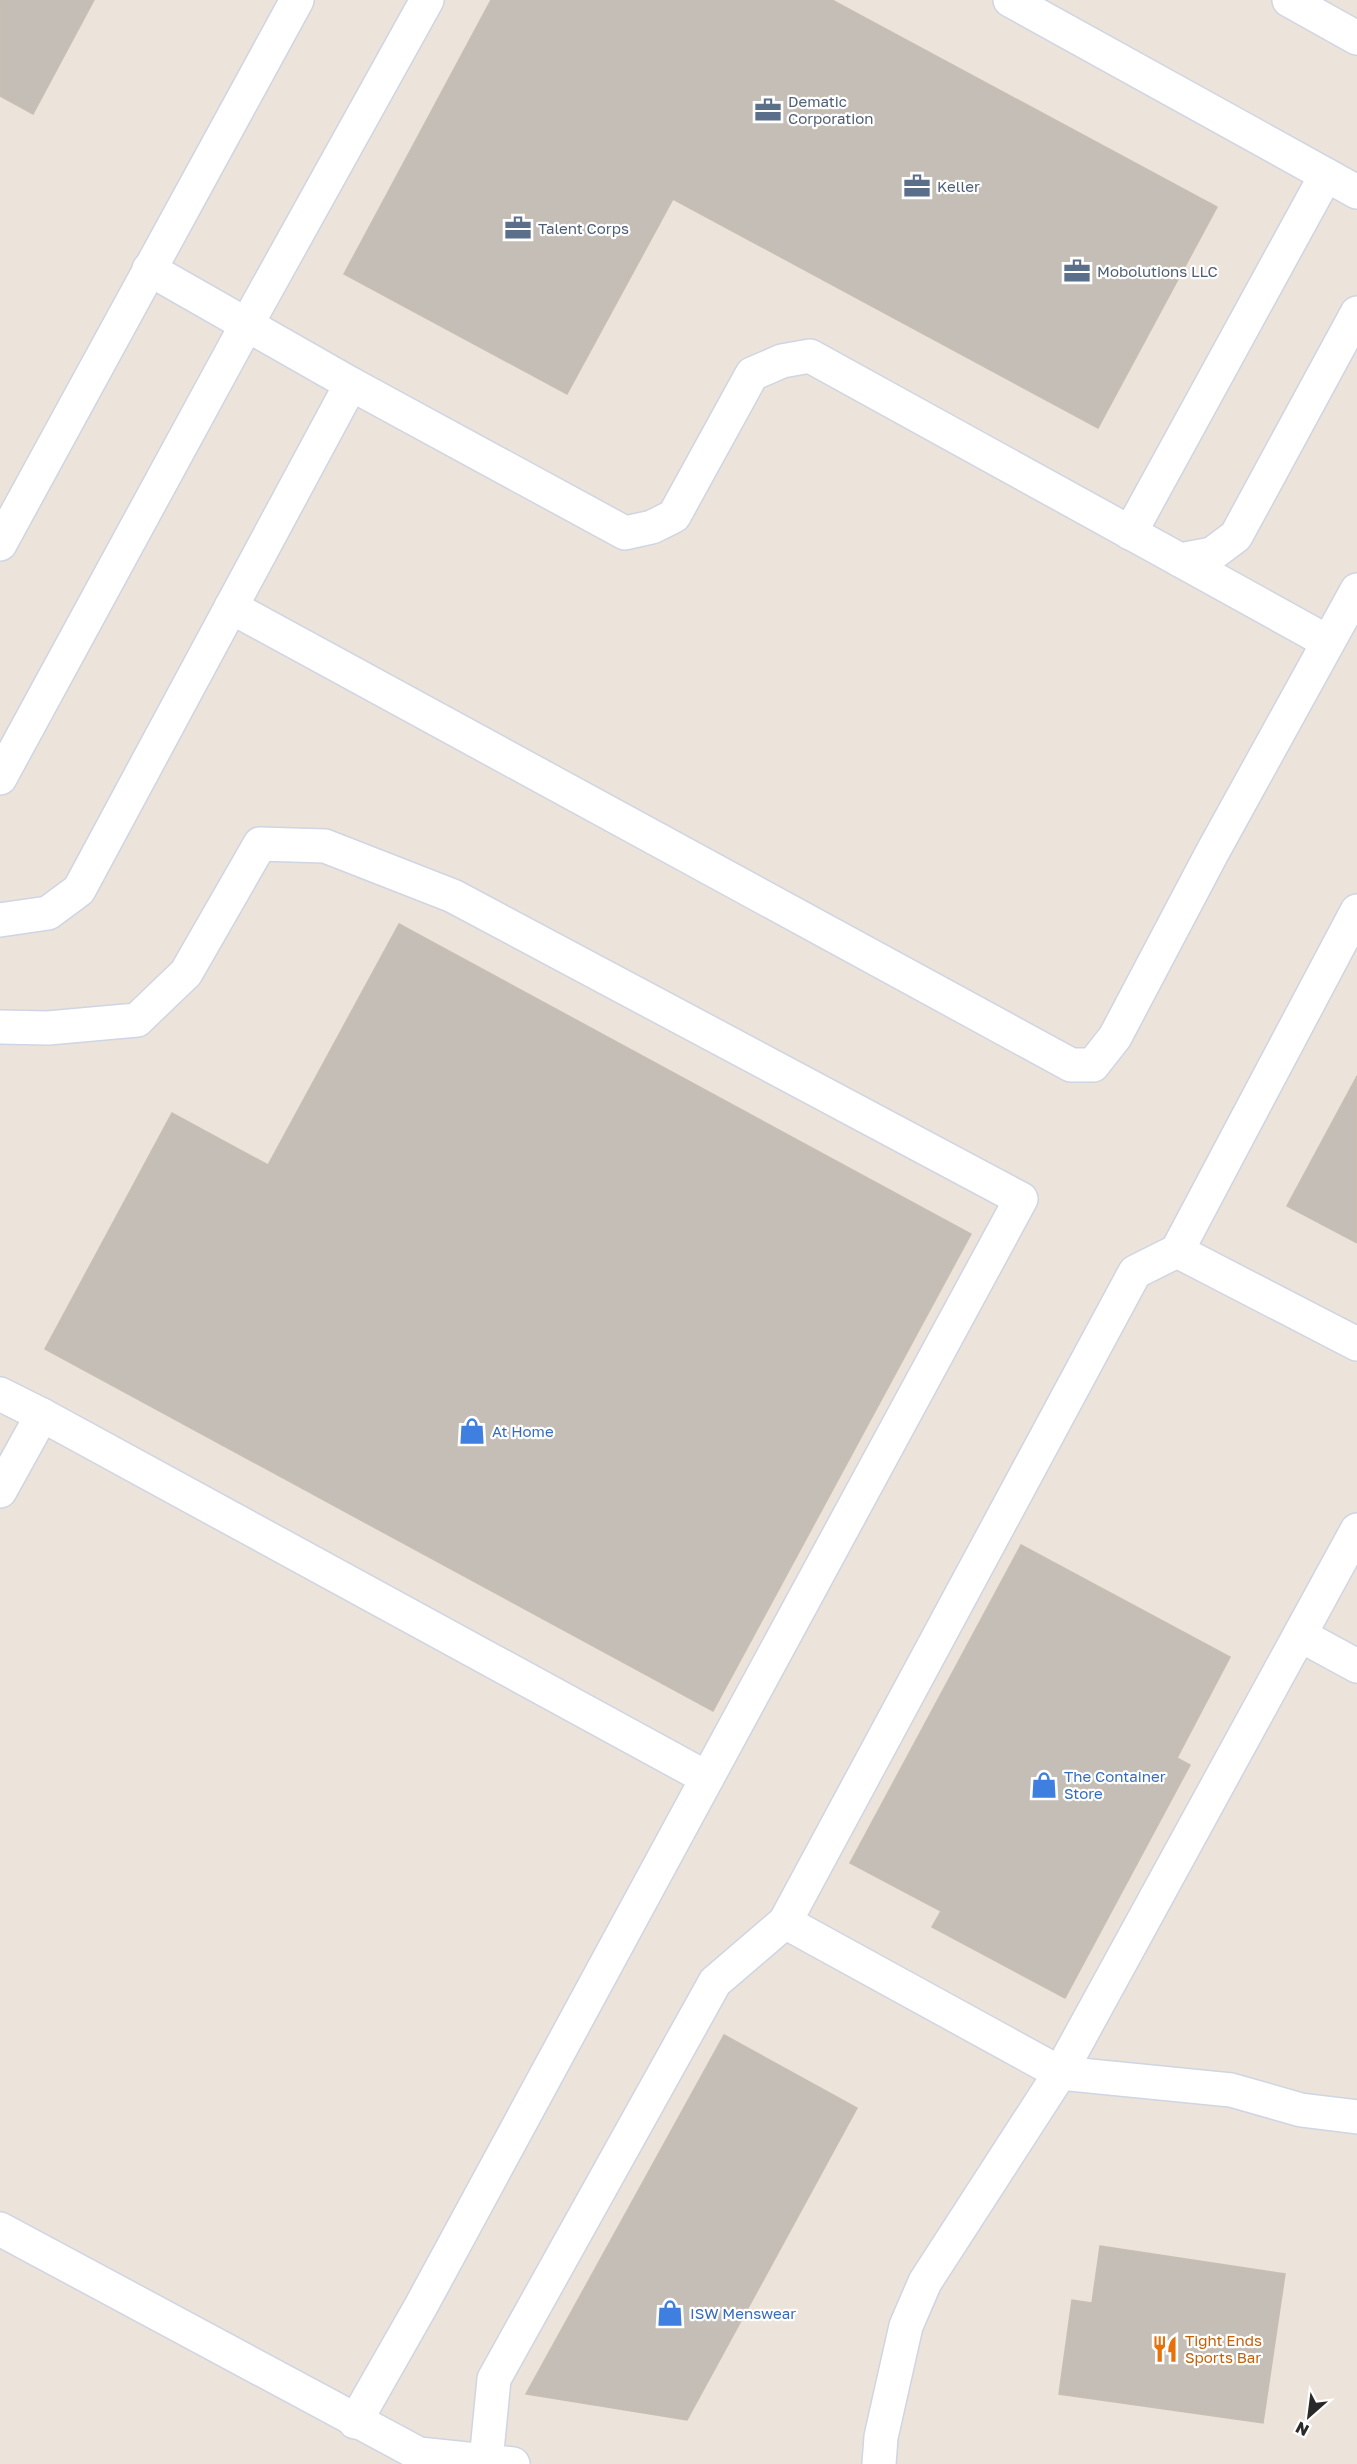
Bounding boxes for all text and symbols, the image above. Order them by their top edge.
place label: Dematic Corporation [788,92,874,127]
office icon: Dematic Corporation [753,95,783,125]
office icon: Keller [902,171,932,201]
place label: Keller [937,177,980,195]
office icon: Talent Corps [503,213,533,243]
place label: Talent Corps [538,219,629,237]
office icon: Mobolutions LLC [1062,256,1092,286]
place label: Mobolutions LLC [1097,262,1218,280]
shop icon: At Home [457,1416,487,1446]
place label: At Home [492,1422,554,1440]
place label: The Container Store [1064,1767,1166,1802]
shop icon: The Container Store [1029,1770,1059,1800]
shop icon: ISW Menswear [655,2298,685,2328]
place label: ISW Menswear [690,2304,796,2322]
place label: Tight Ends Sports Bar [1185,2331,1262,2366]
restaurant icon: Tight Ends Sports Bar [1150,2334,1180,2364]
north arrow [1279,2386,1339,2446]
text: N [1292,2418,1312,2441]

